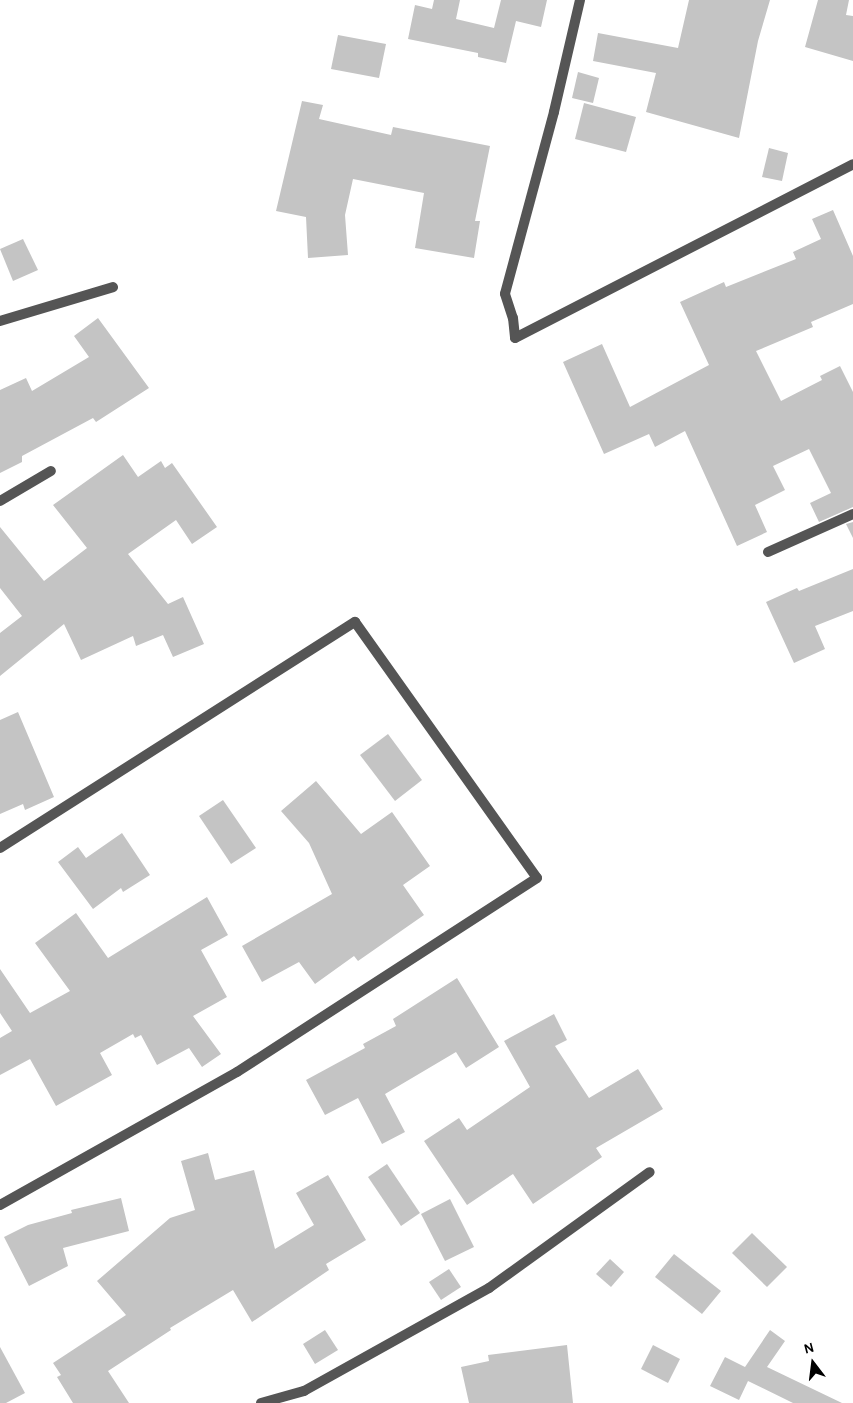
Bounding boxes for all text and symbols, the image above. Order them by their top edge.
north arrow [788,1338,838,1388]
text: N [802,1339,816,1358]

